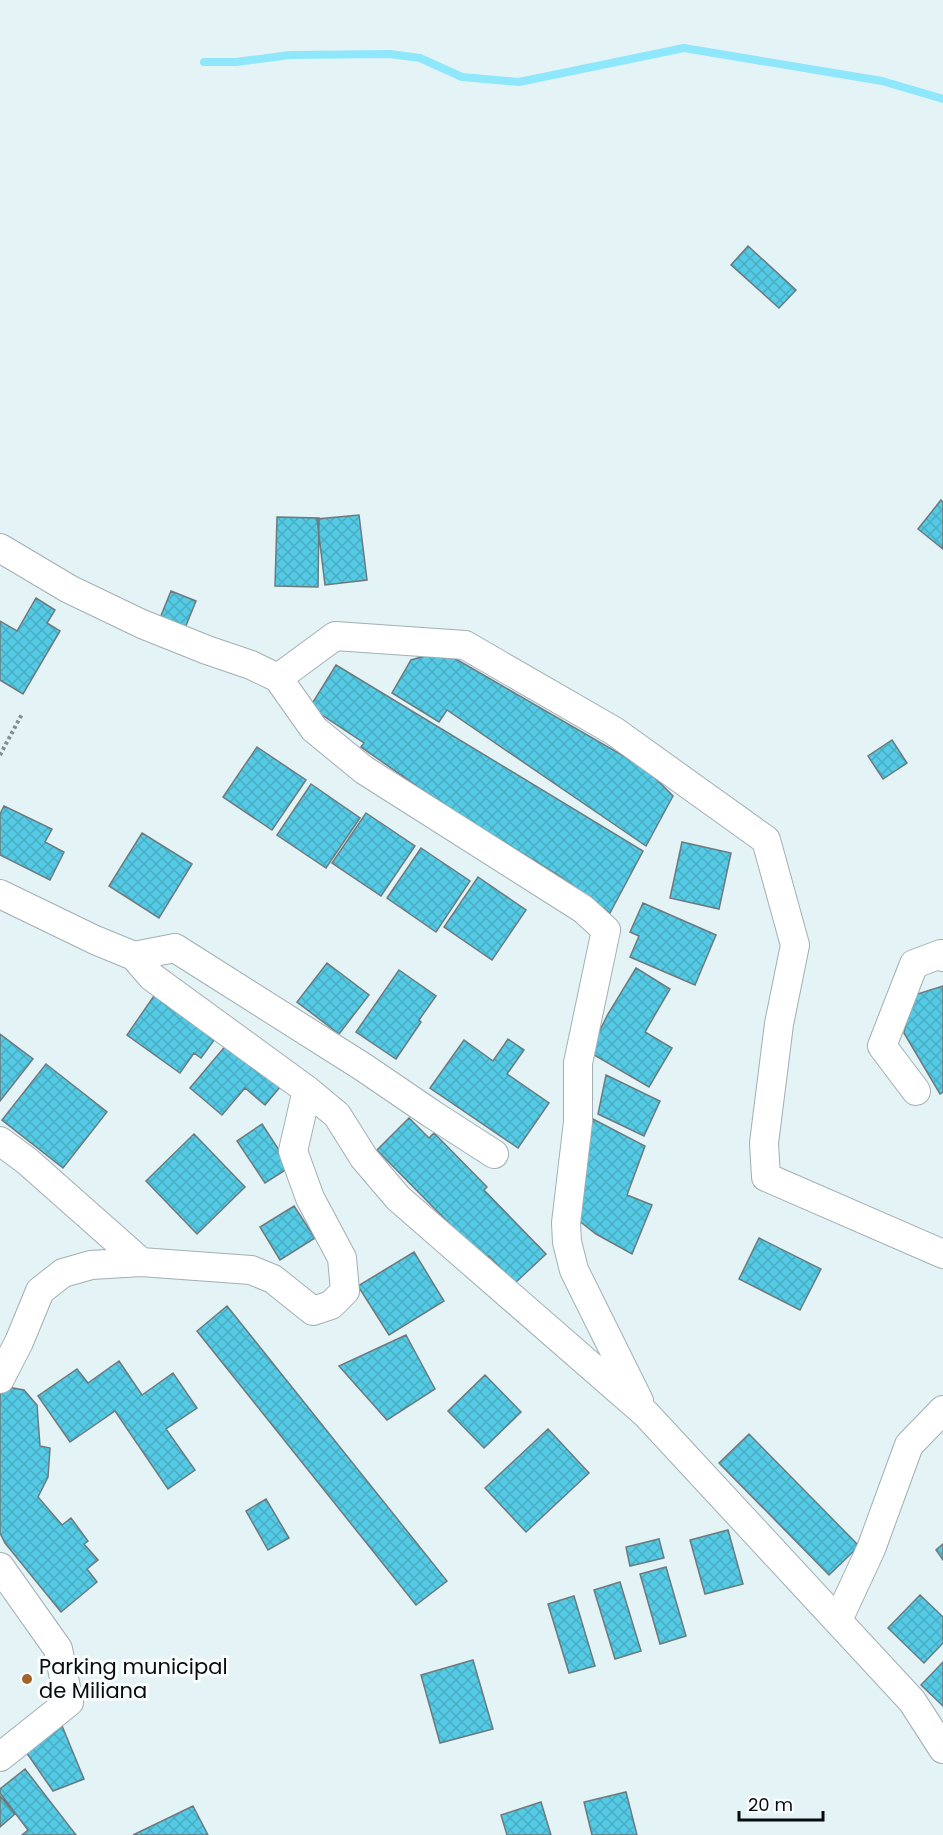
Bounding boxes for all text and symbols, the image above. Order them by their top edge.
place label: Parking municipal de Miliana [39,1652,228,1705]
marker: Parking municipal de Miliana [20,1672,34,1686]
scale bar [739,1784,823,1822]
text: 20 m [748,1792,793,1817]

